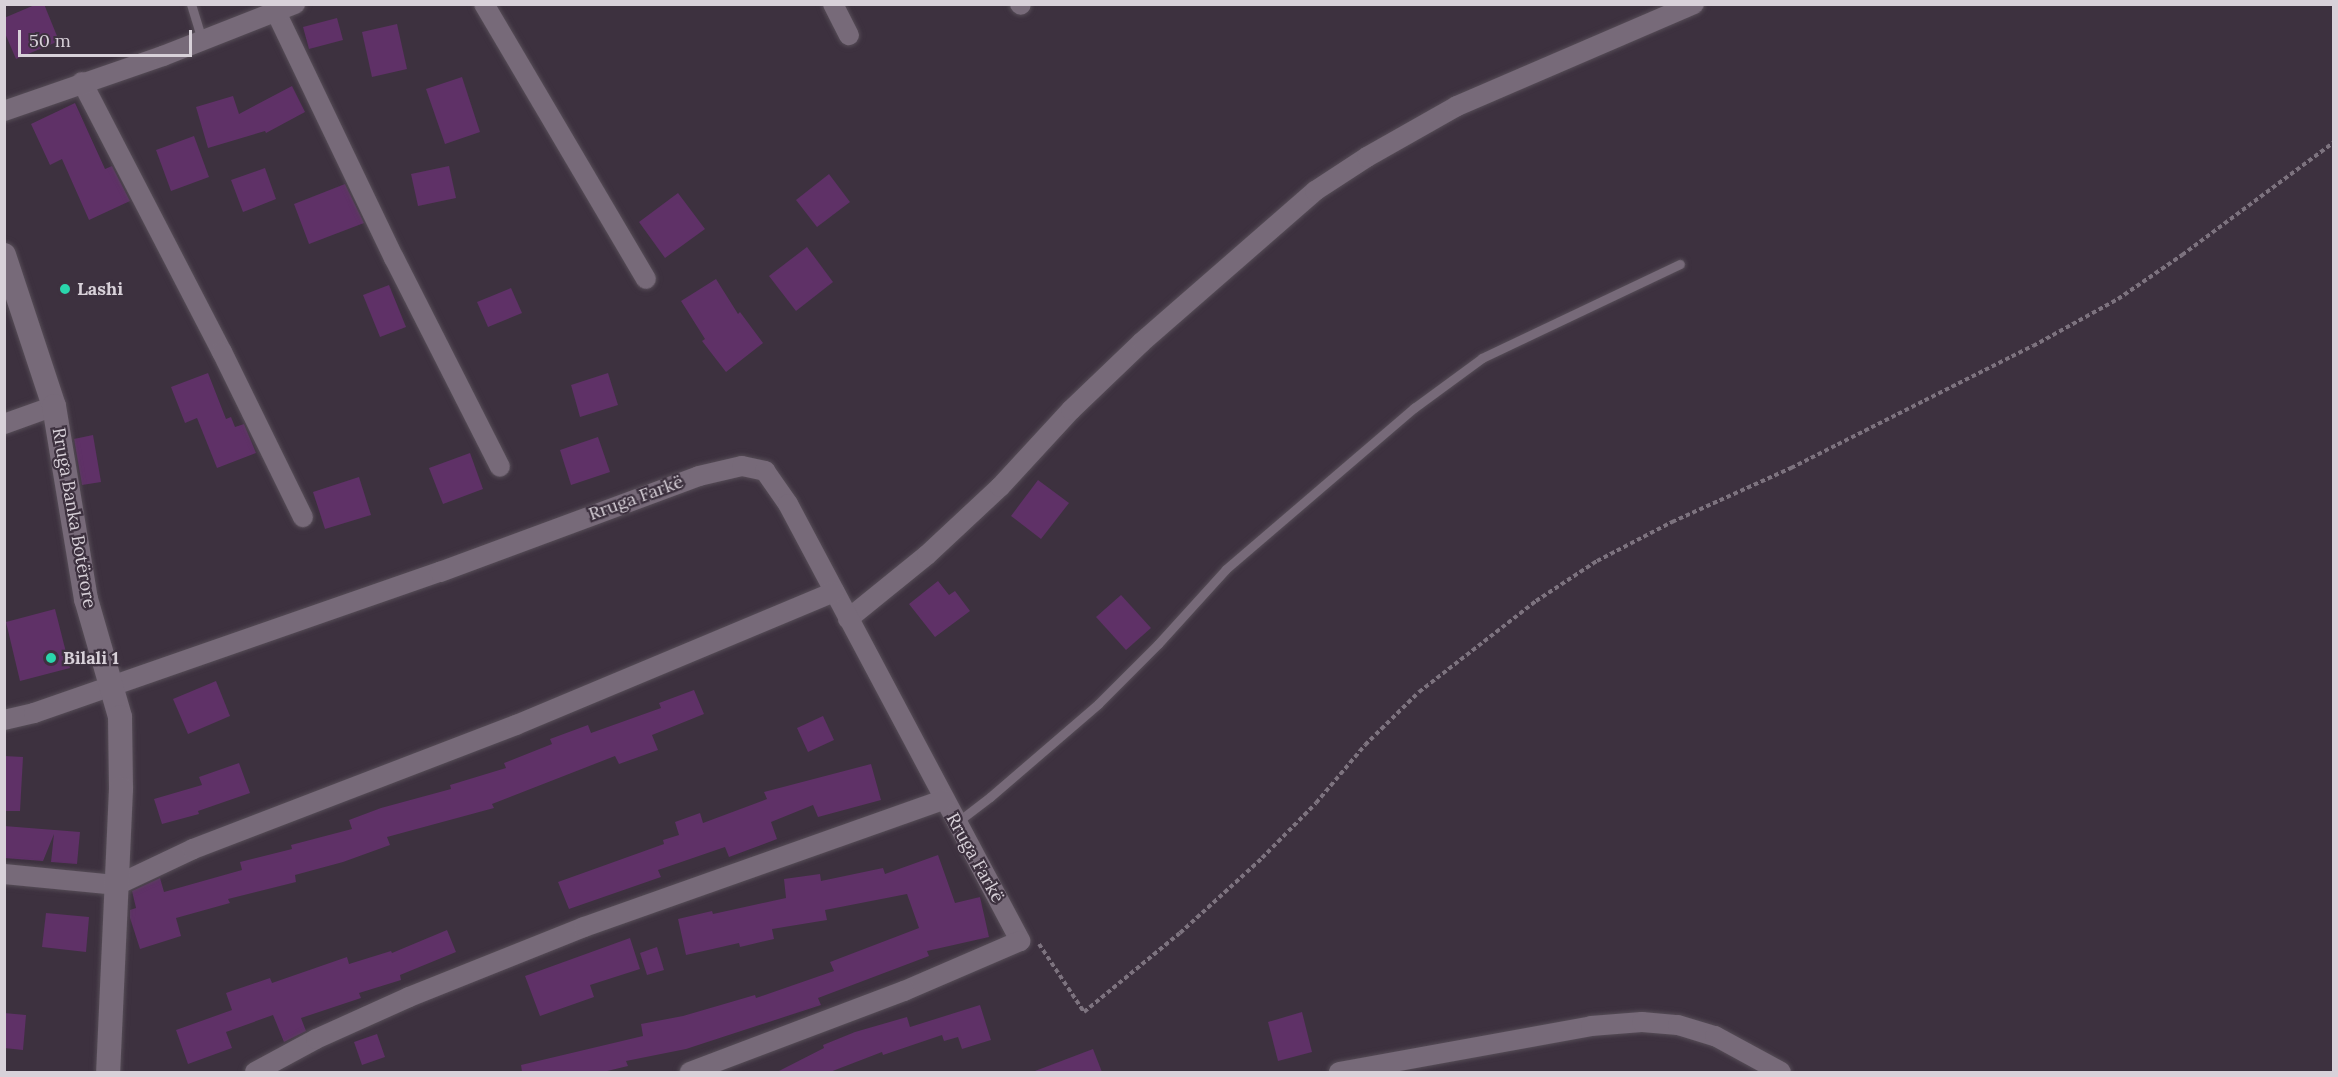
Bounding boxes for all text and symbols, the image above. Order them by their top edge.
scale bar [21,18,195,56]
text: 50 m [29,29,71,52]
place label: Lashi [77,278,123,300]
marker: Lashi [58,282,72,296]
street label: Rruga Banka Botërore [47,426,101,610]
street label: Rruga Farkë [586,471,686,525]
place label: Bilali 1 [63,647,119,669]
marker: Bilali 1 [44,651,58,665]
street label: Rruga Farkë [941,809,1009,907]

